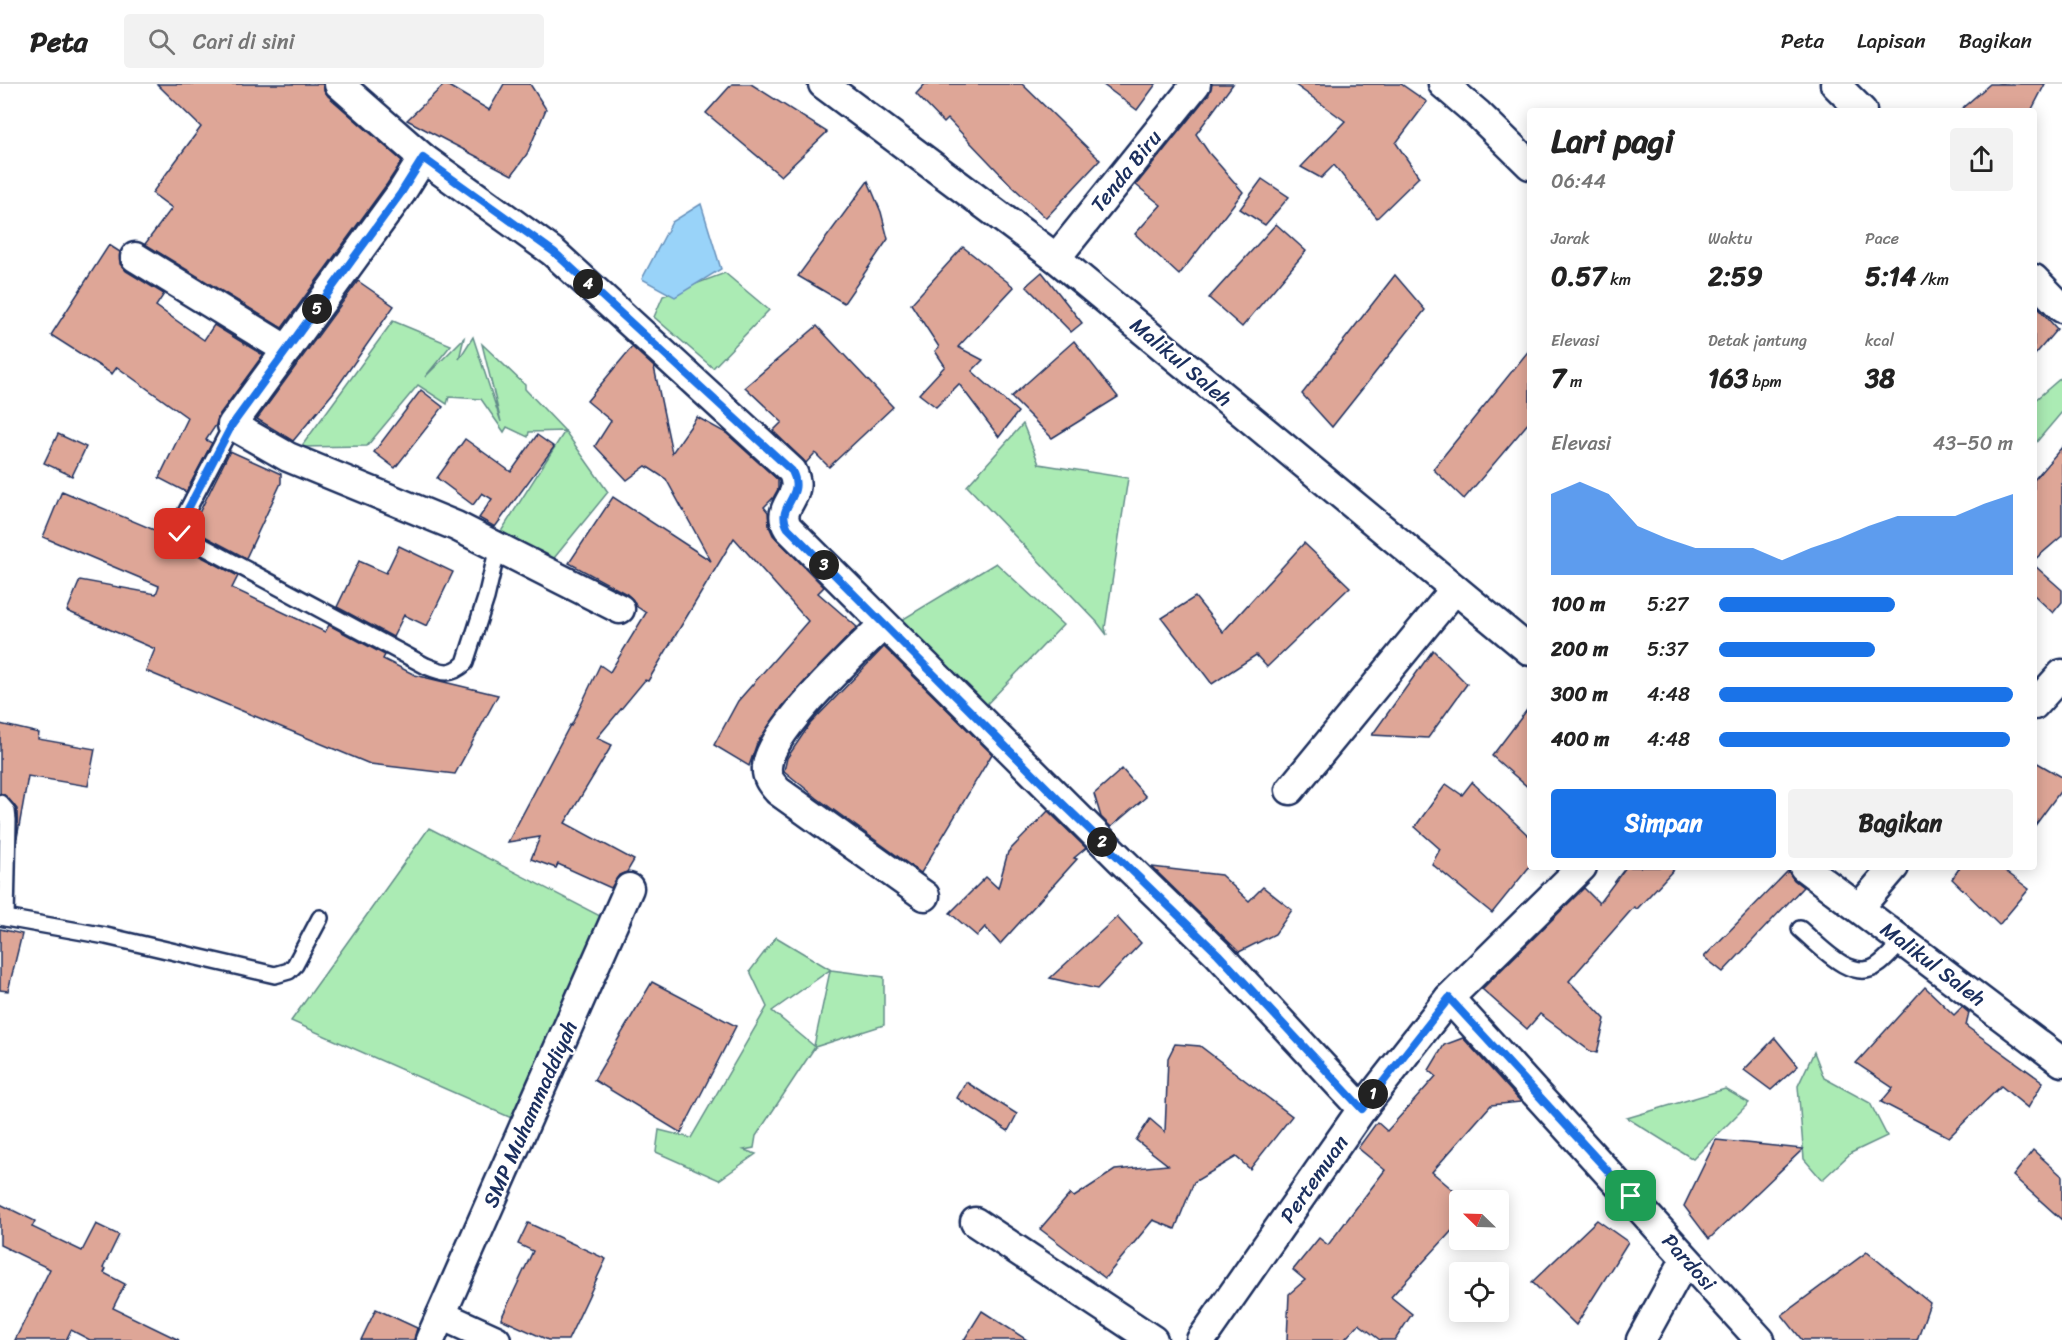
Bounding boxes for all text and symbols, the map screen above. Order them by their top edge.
search box [124,14,544,68]
text: Peta [30,17,88,66]
text: Cari di sini [193,22,295,61]
text: Peta [1781,22,1824,60]
text: Lapisan [1857,22,1926,60]
text: Bagikan [1959,22,2032,60]
icon: search [145,25,178,58]
text: Lari pagi [1551,112,1674,170]
street label: Tenda Biru [1080,120,1172,221]
button: share [1950,128,2013,191]
text: 06:44 [1551,164,1606,199]
text: Jarak [1551,224,1590,253]
text: Waktu [1708,224,1752,253]
text: Pace [1865,224,1899,253]
text: 0.57 [1551,253,1606,299]
text: 2:59 [1708,253,1763,299]
text: 5:14 [1865,253,1916,299]
text: km [1606,265,1631,294]
text: /km [1916,265,1949,294]
pin: 4 [573,269,603,299]
text: 4 [583,269,593,298]
pin: 5 [302,294,332,324]
text: 5 [312,294,322,323]
street label: Malikul Saleh [1121,307,1241,417]
text: Elevasi [1551,326,1599,355]
text: Detak jantung [1708,326,1807,355]
text: kcal [1865,326,1894,355]
text: 7 [1551,355,1566,401]
text: 163 [1708,355,1748,401]
text: 38 [1865,355,1895,401]
text: m [1566,367,1582,396]
text: bpm [1748,367,1782,396]
text: Elevasi [1551,426,1611,461]
text: 43–50 m [1933,426,2013,461]
pin [154,508,205,559]
icon: check [163,517,196,550]
pin: 3 [809,550,839,580]
text: 3 [820,550,828,579]
text: 100 m [1551,587,1605,622]
text: 5:27 [1647,587,1688,622]
text: 200 m [1551,632,1608,667]
text: 5:37 [1647,632,1688,667]
text: 300 m [1551,677,1608,712]
text: 4:48 [1647,677,1690,712]
text: 400 m [1551,722,1609,757]
text: 4:48 [1647,722,1690,757]
button: Simpan [1551,789,1776,858]
button: Bagikan [1788,789,2013,858]
pin: 2 [1087,827,1117,857]
text: 2 [1097,827,1107,856]
street label: Malikul Saleh [1872,911,1994,1017]
street label: SMP Muhammaddiyah [472,1014,588,1214]
pin: 1 [1358,1079,1388,1109]
text: 1 [1370,1079,1376,1108]
street label: Pertemuan [1269,1127,1359,1231]
pin [1605,1170,1656,1221]
icon: arrive [1614,1179,1647,1212]
north arrow [1449,1190,1509,1250]
map controls [1449,1190,1509,1322]
street label: Pardosi [1652,1224,1727,1301]
button: locate [1449,1262,1509,1322]

